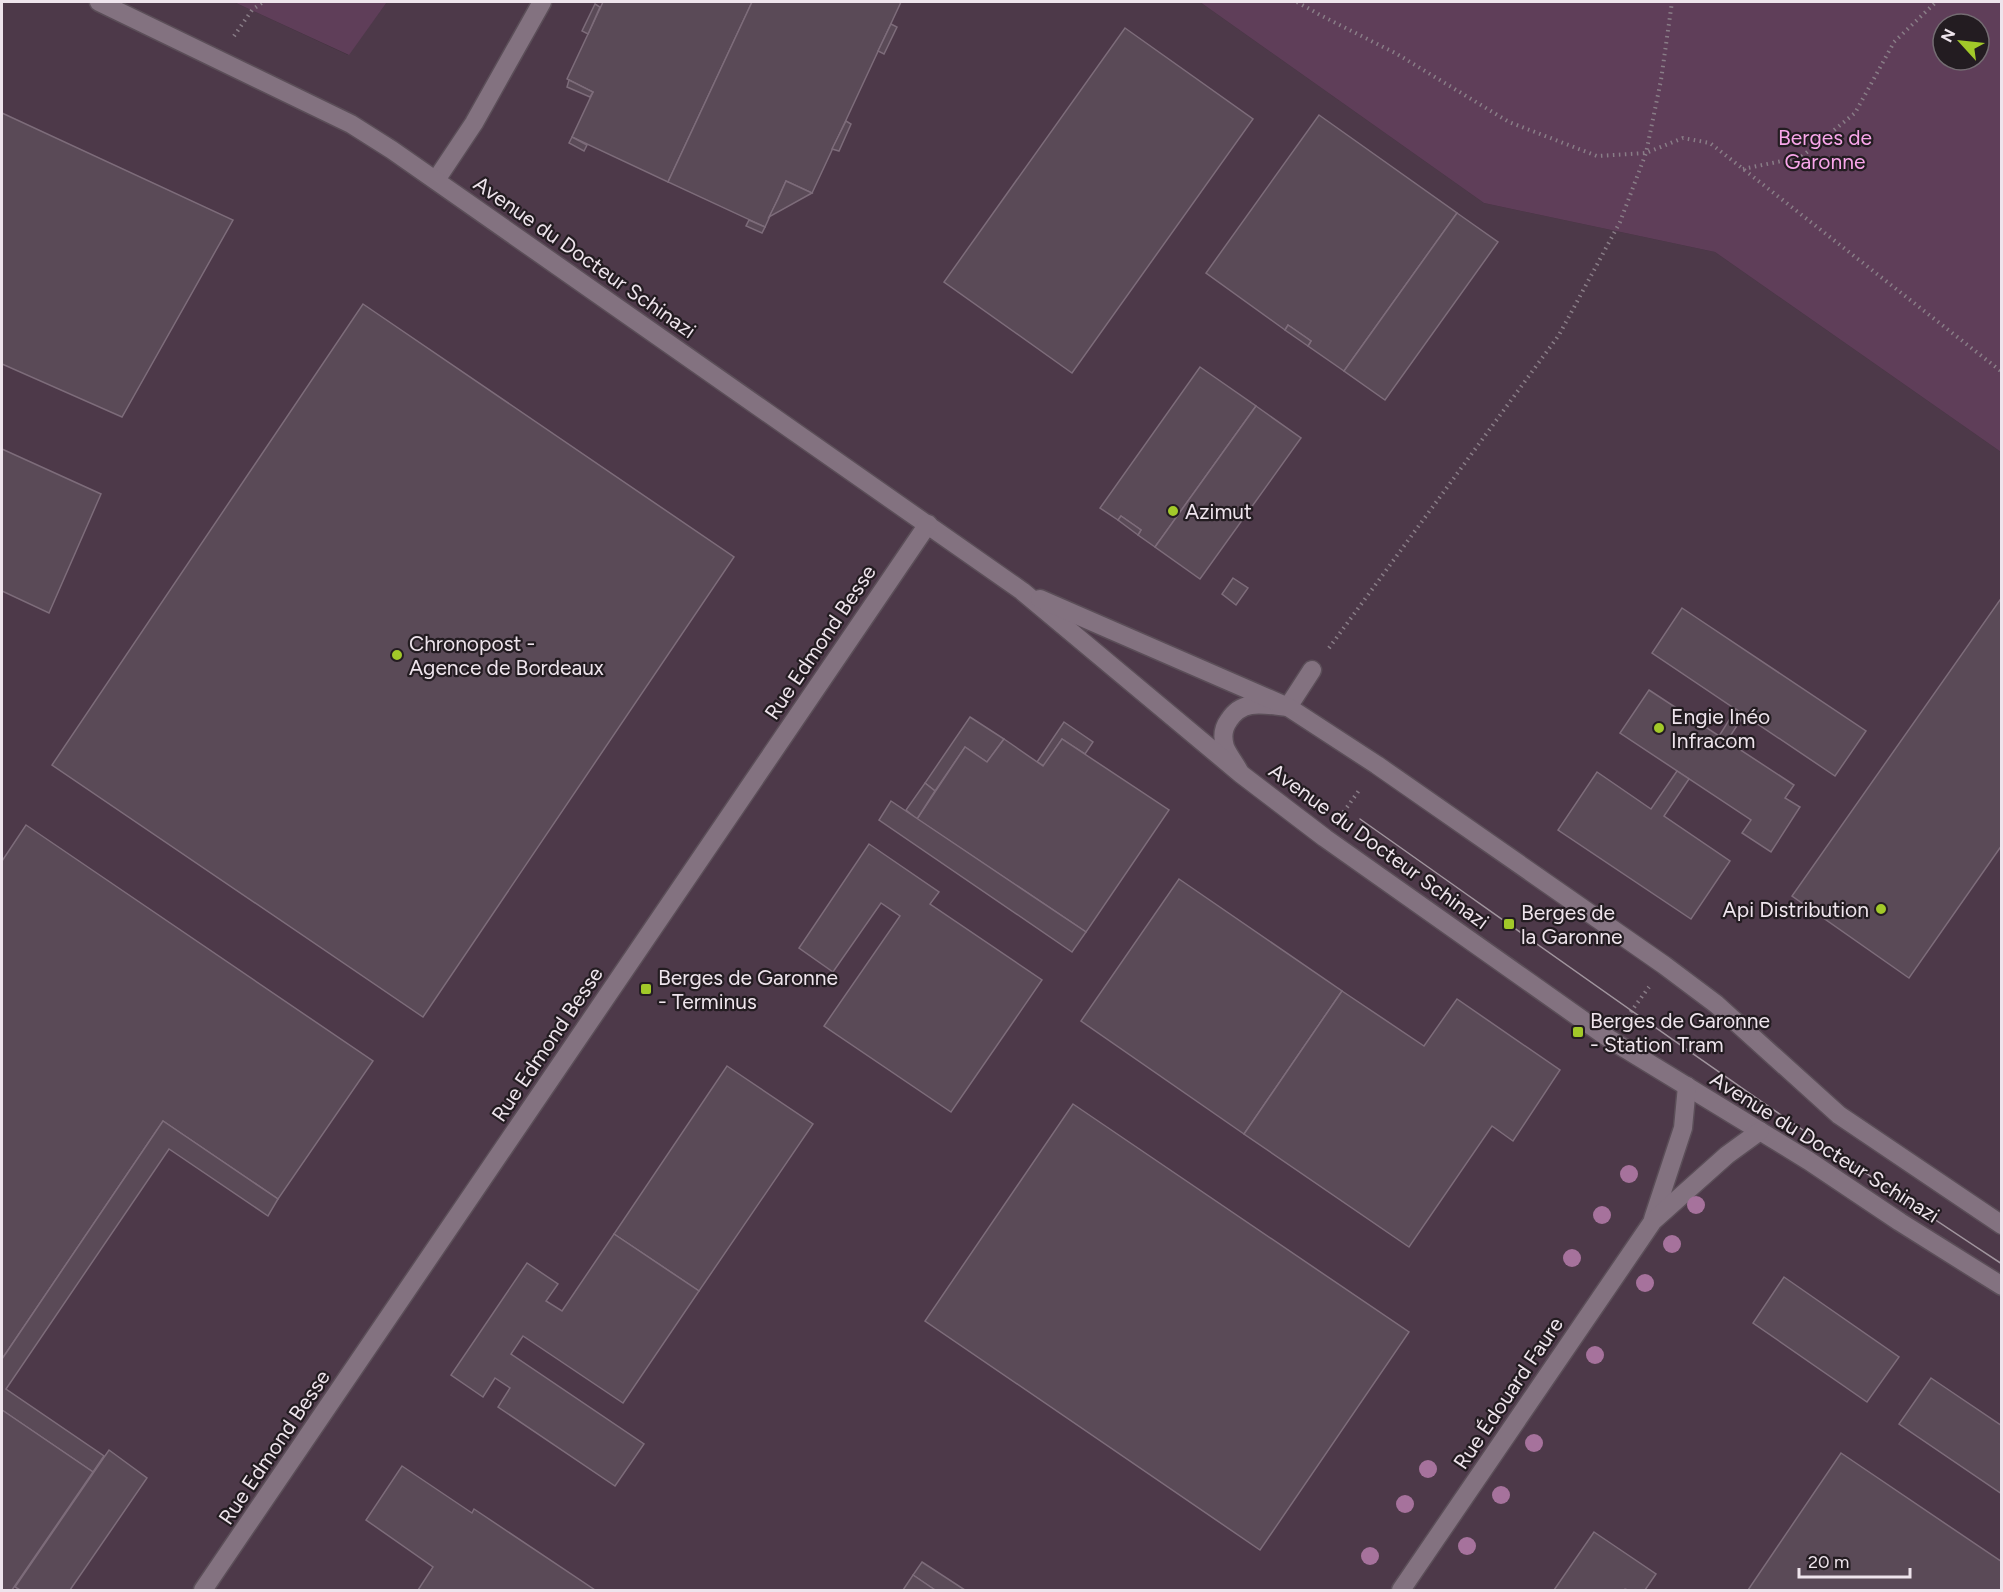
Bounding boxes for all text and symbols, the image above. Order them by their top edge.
north arrow [1931,12,1991,72]
text: N [1937,26,1959,45]
park label: Berges de Garonne [1778,125,1872,174]
street label: Avenue du Docteur Schinazi [469,171,701,343]
place label: Azimut [1185,499,1252,524]
marker: Azimut [1166,504,1180,518]
street label: Rue Edmond Besse [759,560,881,724]
place label: Chronopost - Agence de Bordeaux [409,631,604,680]
marker: Chronopost - Agence de Bordeaux [390,648,404,662]
place label: Engie Inéo Infracom [1671,704,1770,753]
marker: Engie Inéo Infracom [1652,721,1666,735]
street label: Avenue du Docteur Schinazi [1264,758,1494,934]
place label: Api Distribution [1723,897,1869,922]
place label: Berges de la Garonne [1521,900,1622,949]
marker: Api Distribution [1874,902,1888,916]
marker: Berges de la Garonne [1502,917,1516,931]
street label: Rue Edmond Besse [486,962,608,1126]
place label: Berges de Garonne - Terminus [658,965,838,1014]
marker: Berges de Garonne - Terminus [639,982,653,996]
place label: Berges de Garonne - Station Tram [1590,1008,1770,1057]
marker: Berges de Garonne - Station Tram [1571,1025,1585,1039]
street label: Avenue du Docteur Schinazi [1706,1066,1944,1228]
street label: Rue Édouard Faure [1448,1312,1568,1474]
street label: Rue Edmond Besse [213,1365,335,1529]
scale bar [1799,1541,1910,1579]
text: 20 m [1808,1551,1849,1573]

